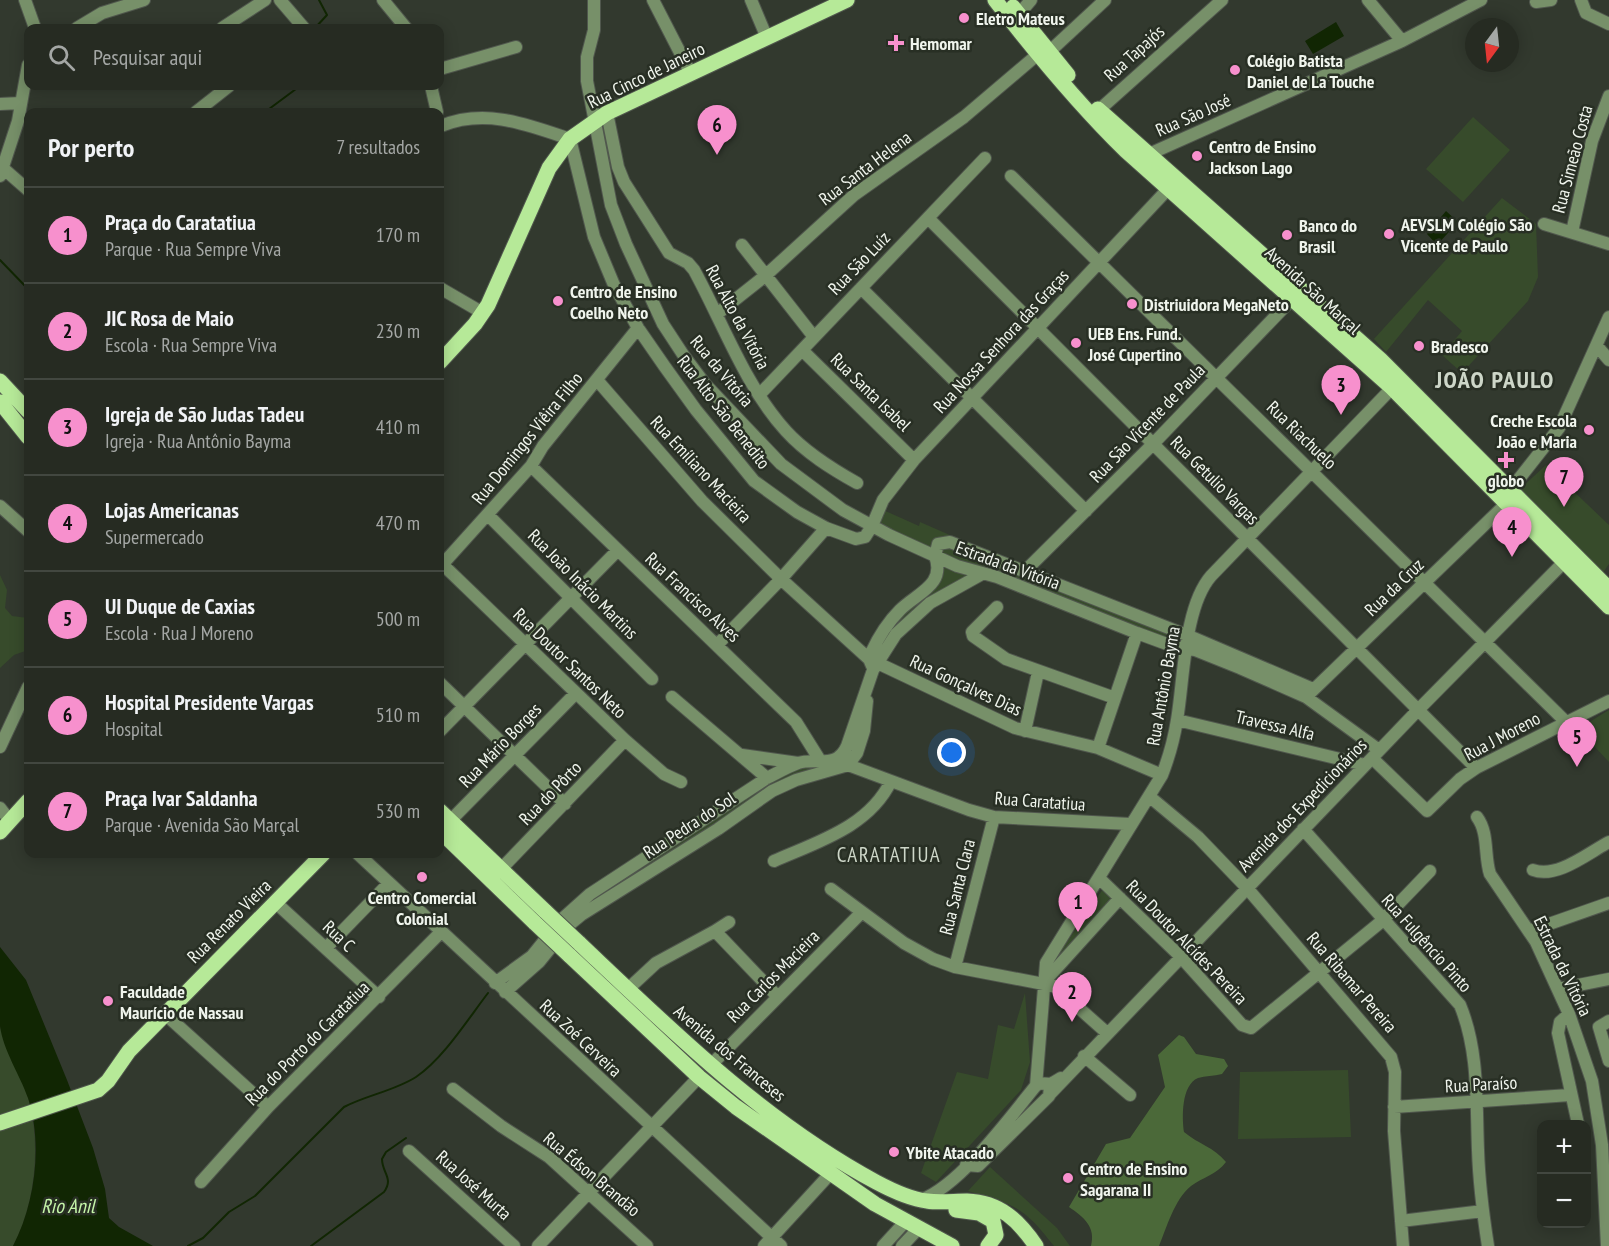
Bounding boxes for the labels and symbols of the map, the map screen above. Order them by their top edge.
place label: Eletro Mateus [976,7,1065,30]
marker: Eletro Mateus [957,11,971,25]
north arrow [1465,18,1519,72]
street label: Rua Tapajós [1099,20,1169,86]
place label: Hemomar [910,32,973,55]
marker: Hemomar [887,34,905,52]
street label: Rua Cinco de Janeiro [584,37,709,113]
place label: Colégio Batista Daniel de La Touche [1247,49,1375,93]
marker: Colégio Batista Daniel de La Touche [1228,63,1242,77]
street label: Rua São José [1152,88,1234,142]
street label: Rua Simeão Costa [1547,103,1597,215]
pin: 6 [698,106,736,155]
street label: Rua Santa Helena [814,126,916,210]
place label: Centro de Ensino Jackson Lago [1208,135,1316,179]
marker: Centro de Ensino Jackson Lago [1190,149,1204,163]
place label: AEVSLM Colégio São Vicente de Paulo [1400,213,1533,257]
place label: Banco do Brasil [1299,214,1357,258]
street label: Rua São Luíz [823,226,895,300]
marker: AEVSLM Colégio São Vicente de Paulo [1382,227,1396,241]
marker: Banco do Brasil [1280,228,1294,242]
street label: Avenida São Marçal [1260,241,1366,340]
street label: Rua Alto da Vitória [701,261,775,373]
street label: Rua Nossa Senhora das Graças [928,264,1074,418]
place label: Centro de Ensino Coelho Neto [570,280,677,324]
place label: Distriuidora MegaNeto [1144,293,1289,316]
marker: Centro de Ensino Coelho Neto [551,294,565,308]
marker: Distriuidora MegaNeto [1125,297,1139,311]
place label: UEB Ens. Fund. José Cupertino [1087,322,1182,366]
street label: Rua da Vitória [685,330,759,412]
place label: Bradesco [1431,335,1489,358]
marker: UEB Ens. Fund. José Cupertino [1069,336,1083,350]
marker: Bradesco [1412,339,1426,353]
street label: Rua Santa Isabel [826,348,917,437]
street label: Rua Alto São Benedito [672,350,776,474]
street label: Rua São Vicente de Paula [1084,359,1210,487]
district label: JOÃO PAULO [1434,364,1555,395]
pin: 3 [1322,366,1360,415]
street label: Rua Domingos Viêira Filho [466,367,588,509]
street label: Rua Riachuelo [1262,396,1342,474]
place label: Creche Escola João e Maria [1490,409,1577,453]
street label: Rua Emíliano Macieira [646,411,756,527]
marker: Creche Escola João e Maria [1582,423,1596,437]
street label: Rua Getulio Vargas [1166,431,1264,529]
marker: globo [1499,453,1513,467]
pin: 7 [1544,458,1584,507]
place label: globo [1488,469,1524,492]
pin: 4 [1492,508,1532,557]
street label: Rua João Inácio Martins [523,524,643,644]
street label: Estrada da Vitória [953,536,1063,594]
street label: Rua Francisco Alves [641,547,745,647]
street label: Rua da Cruz [1360,553,1428,621]
street label: Rua Doutor Santos Neto [508,603,632,723]
street label: Rua Antônio Bayma [1141,625,1185,747]
street label: Rua Gonçalves Dias [906,649,1026,721]
street label: Rua Mário Borges [454,698,546,792]
street label: Travessa Alfa [1233,705,1317,745]
street label: Rua J Moreno [1460,706,1544,766]
pin: 5 [1558,718,1596,767]
street label: Avenida dos Expedicionários [1232,734,1372,876]
your location [937,738,966,767]
street label: Rua do Pôrto [514,756,586,830]
street label: Rua Pedra do Sol [639,786,740,863]
street label: Rua Caratatiua [994,786,1086,816]
street label: Rua Santa Clara [934,837,980,937]
district label: CARATATIUA [837,841,941,868]
marker: Centro Comercial Colonial [415,870,429,884]
street label: Rua Renato Vieira [182,874,276,968]
street label: Rua Doutor Alcídes Pereira [1121,875,1253,1009]
pin: 1 [1058,882,1098,932]
place label: Centro Comercial Colonial [368,886,477,930]
street label: Rua Fulgêncio Pinto [1377,889,1477,997]
street label: Estrada da Vitória [1529,912,1597,1020]
street label: Rua C [318,915,360,957]
street label: Rua Carlos Macieira [722,925,824,1027]
street label: Rua Ribamar Pereira [1302,927,1402,1037]
pin: 2 [1052,972,1092,1022]
street label: Rua do Porto do Caratatiua [240,976,374,1110]
place label: Faculdade Maurício de Nassau [120,980,243,1024]
marker: Faculdade Maurício de Nassau [101,994,115,1008]
street label: Rua Zoé Cerveira [535,994,627,1082]
street label: Avenida dos Franceses [669,999,791,1107]
street label: Rua Paraíso [1444,1071,1518,1097]
street label: Rua Édson Brandão [539,1127,645,1221]
place label: Ybite Atacado [905,1141,994,1164]
street label: Rua José Murta [431,1145,517,1225]
marker: Ybite Atacado [887,1145,901,1159]
place label: Centro de Ensino Sagarana II [1080,1157,1187,1201]
marker: Centro de Ensino Sagarana II [1061,1171,1075,1185]
water label: Rio Anil [41,1193,97,1219]

